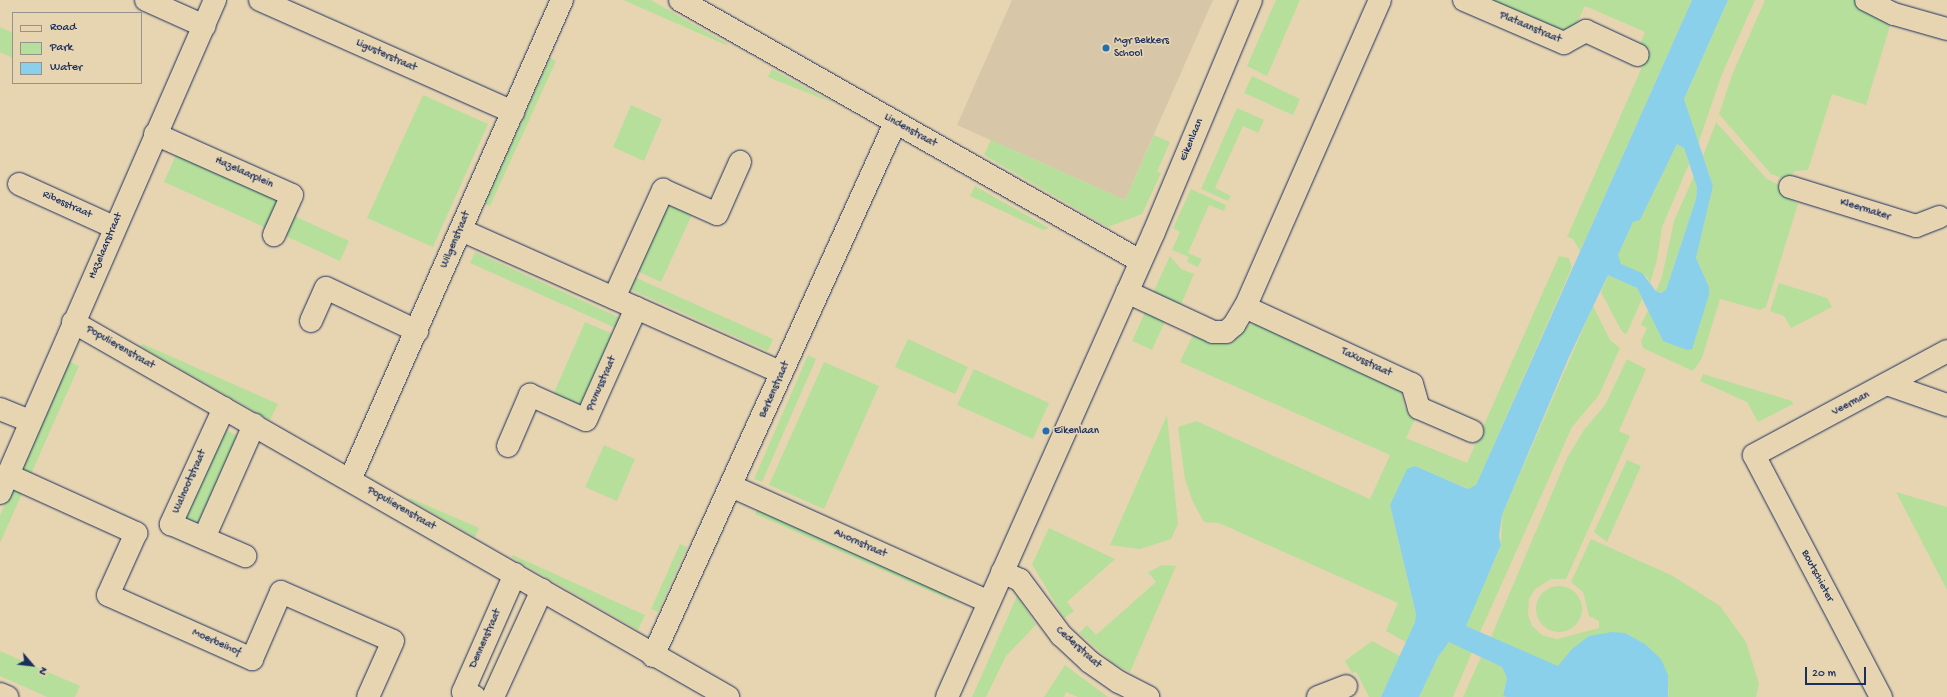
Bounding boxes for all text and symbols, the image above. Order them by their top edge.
street label: Plataanstraat [1497,9,1563,47]
legend [12,12,142,84]
text: Road [50,21,76,35]
place label: Mgr Bekkers School [1114,35,1169,61]
street label: Ligusterstraat [354,37,418,75]
text: Park [50,41,73,55]
marker: Mgr Bekkers School [1101,43,1111,53]
text: Water [50,61,82,75]
street label: Lindenstraat [881,111,939,151]
street label: Eikenlaan [1177,117,1207,163]
street label: Hazelaarplein [213,154,275,192]
street label: Ribesstraat [40,188,94,222]
street label: Kleermaker [1838,196,1892,224]
street label: Wilgenstraat [438,210,474,270]
street label: Hazelaarstraat [86,211,126,281]
street label: Populierenstraat [83,323,157,373]
street label: Taxusstraat [1339,346,1393,380]
street label: Prunusstraat [584,355,620,413]
street label: Berkenstraat [757,360,793,420]
street label: Veerman [1830,389,1872,419]
place label: Eikenlaan [1054,424,1099,438]
marker: Eikenlaan [1041,426,1051,436]
street label: Walnootstraat [170,448,210,516]
street label: Populierenstraat [364,484,438,534]
street label: Ahornstraat [832,527,888,561]
street label: Boutschieter [1798,548,1836,604]
street label: Dennenstraat [467,607,505,671]
street label: Cederstraat [1052,624,1104,672]
street label: Moerbeihof [190,626,242,660]
north arrow [12,645,52,685]
scale bar [1807,659,1868,685]
text: N [36,665,50,677]
text: 20 m [1812,667,1836,681]

